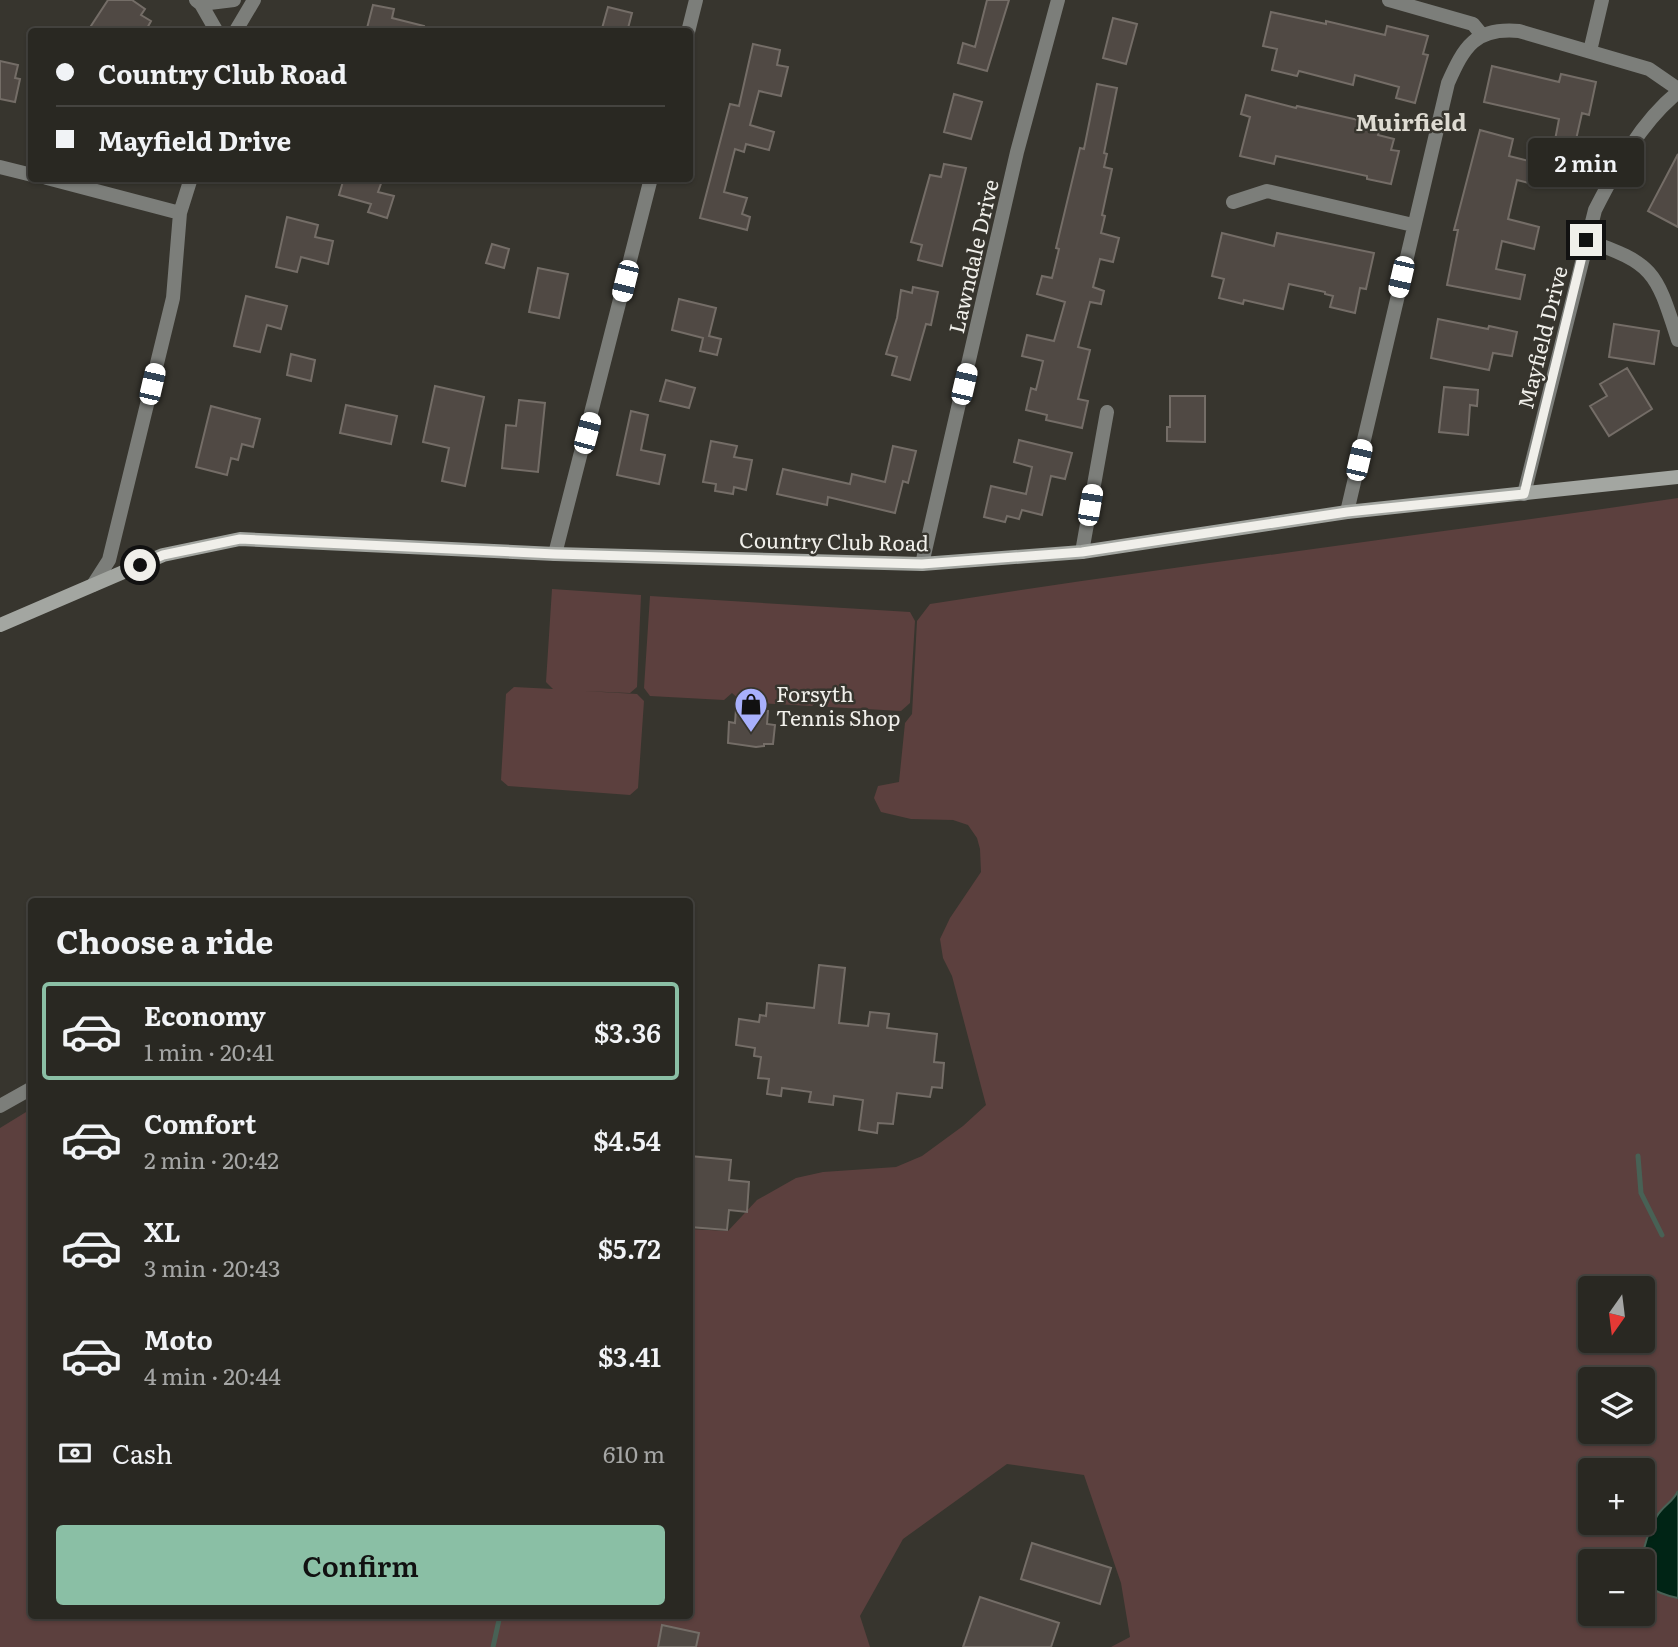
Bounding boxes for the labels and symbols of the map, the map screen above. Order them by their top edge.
district label: Muirfield [1355,104,1467,138]
callout: 2 min [1528,138,1644,188]
street label: Lawndale Drive [939,176,1005,336]
route end [1570,224,1602,256]
car [1387,254,1416,300]
car [610,258,641,304]
street label: Mayfield Drive [1508,262,1574,412]
car [138,361,167,407]
car [950,361,979,407]
car [572,410,603,456]
car [1345,437,1374,483]
car [1077,482,1104,528]
street label: Country Club Road [739,523,929,557]
route start [124,549,156,581]
place label: Forsyth Tennis Shop [776,677,900,732]
shop icon: Forsyth Tennis Shop [732,685,770,734]
north arrow [1578,1276,1656,1353]

